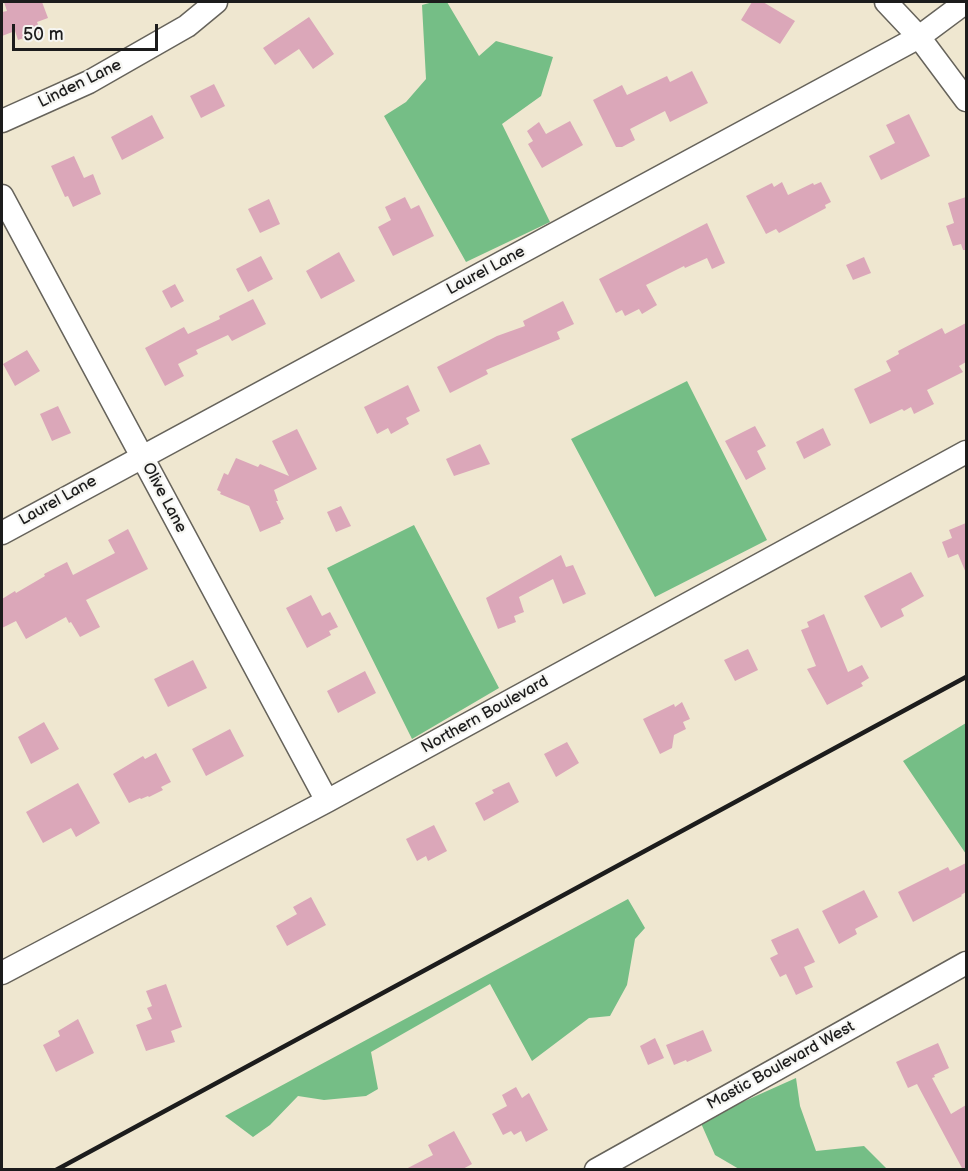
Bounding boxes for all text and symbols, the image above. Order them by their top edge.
scale bar [15,12,160,50]
text: 50 m [23,24,64,45]
street label: Linden Lane [35,56,125,112]
street label: Laurel Lane [444,242,528,300]
street label: Olive Lane [138,460,190,536]
street label: Laurel Lane [16,472,100,530]
street label: Northern Boulevard [418,672,552,758]
street label: Mastic Boulevard West [704,1018,858,1114]

